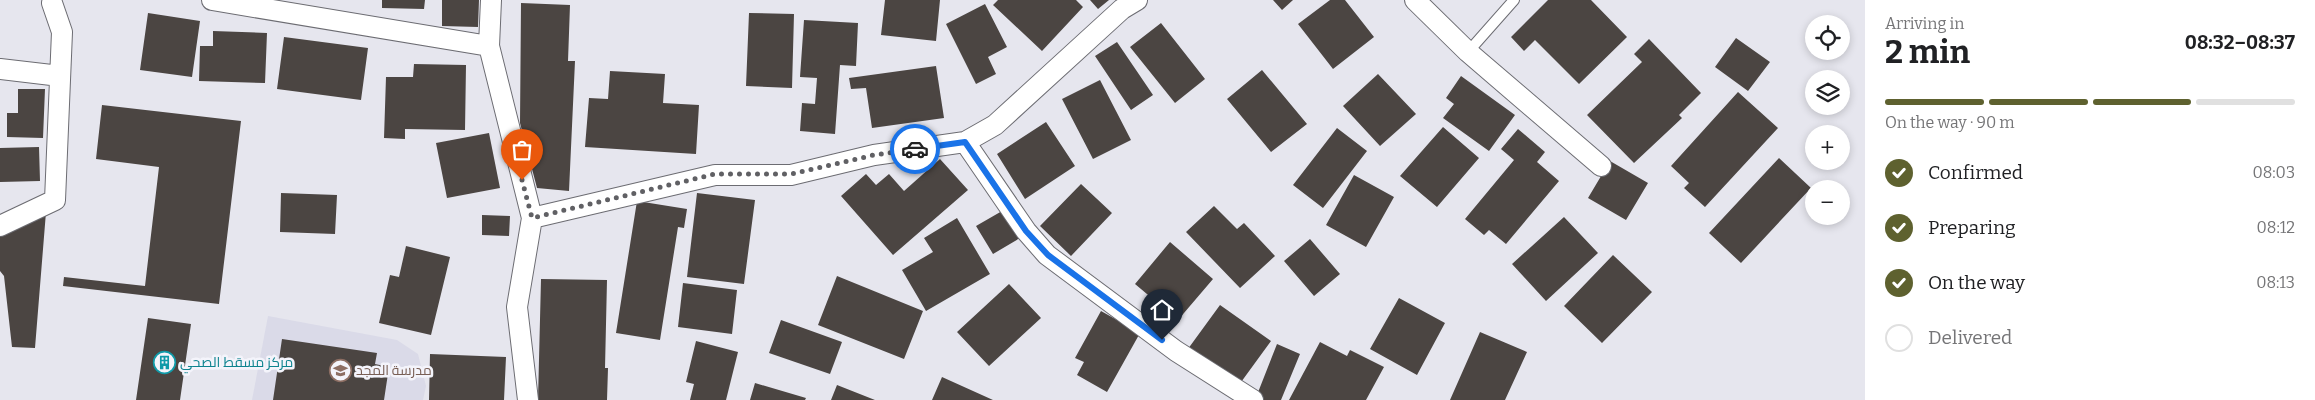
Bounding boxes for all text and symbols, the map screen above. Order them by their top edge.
text: Arriving in [1885,14,1964,33]
map controls [1805,15,1850,225]
button: locate [1805,15,1850,60]
text: 08:32–08:37 [2185,31,2295,54]
text: 2 min [1885,33,1970,71]
button: layers [1805,70,1850,115]
text: On the way · 90 m [1885,113,2015,132]
courier [890,124,940,174]
button: + [1805,125,1850,170]
pin [501,129,543,180]
icon: car [901,135,929,163]
icon: bag [508,136,536,164]
icon: check [1885,159,1913,187]
text: Confirmed [1928,161,2023,184]
text: 08:03 [2252,163,2295,182]
button: − [1805,180,1850,225]
icon: check [1885,214,1913,242]
text: Preparing [1928,216,2016,239]
text: 08:12 [2257,218,2295,237]
icon: check [1885,269,1913,297]
text: On the way [1928,271,2025,294]
text: 08:13 [2256,273,2295,292]
pin [1141,289,1183,340]
icon: home [1148,296,1176,324]
text: Delivered [1928,326,2012,349]
building icon: مركز مسقط الصحي [152,350,176,374]
place label: مركز مسقط الصحي [180,354,293,374]
school or university icon: مدرسة المجد [328,358,352,382]
place label: مدرسة المجد [356,362,432,379]

